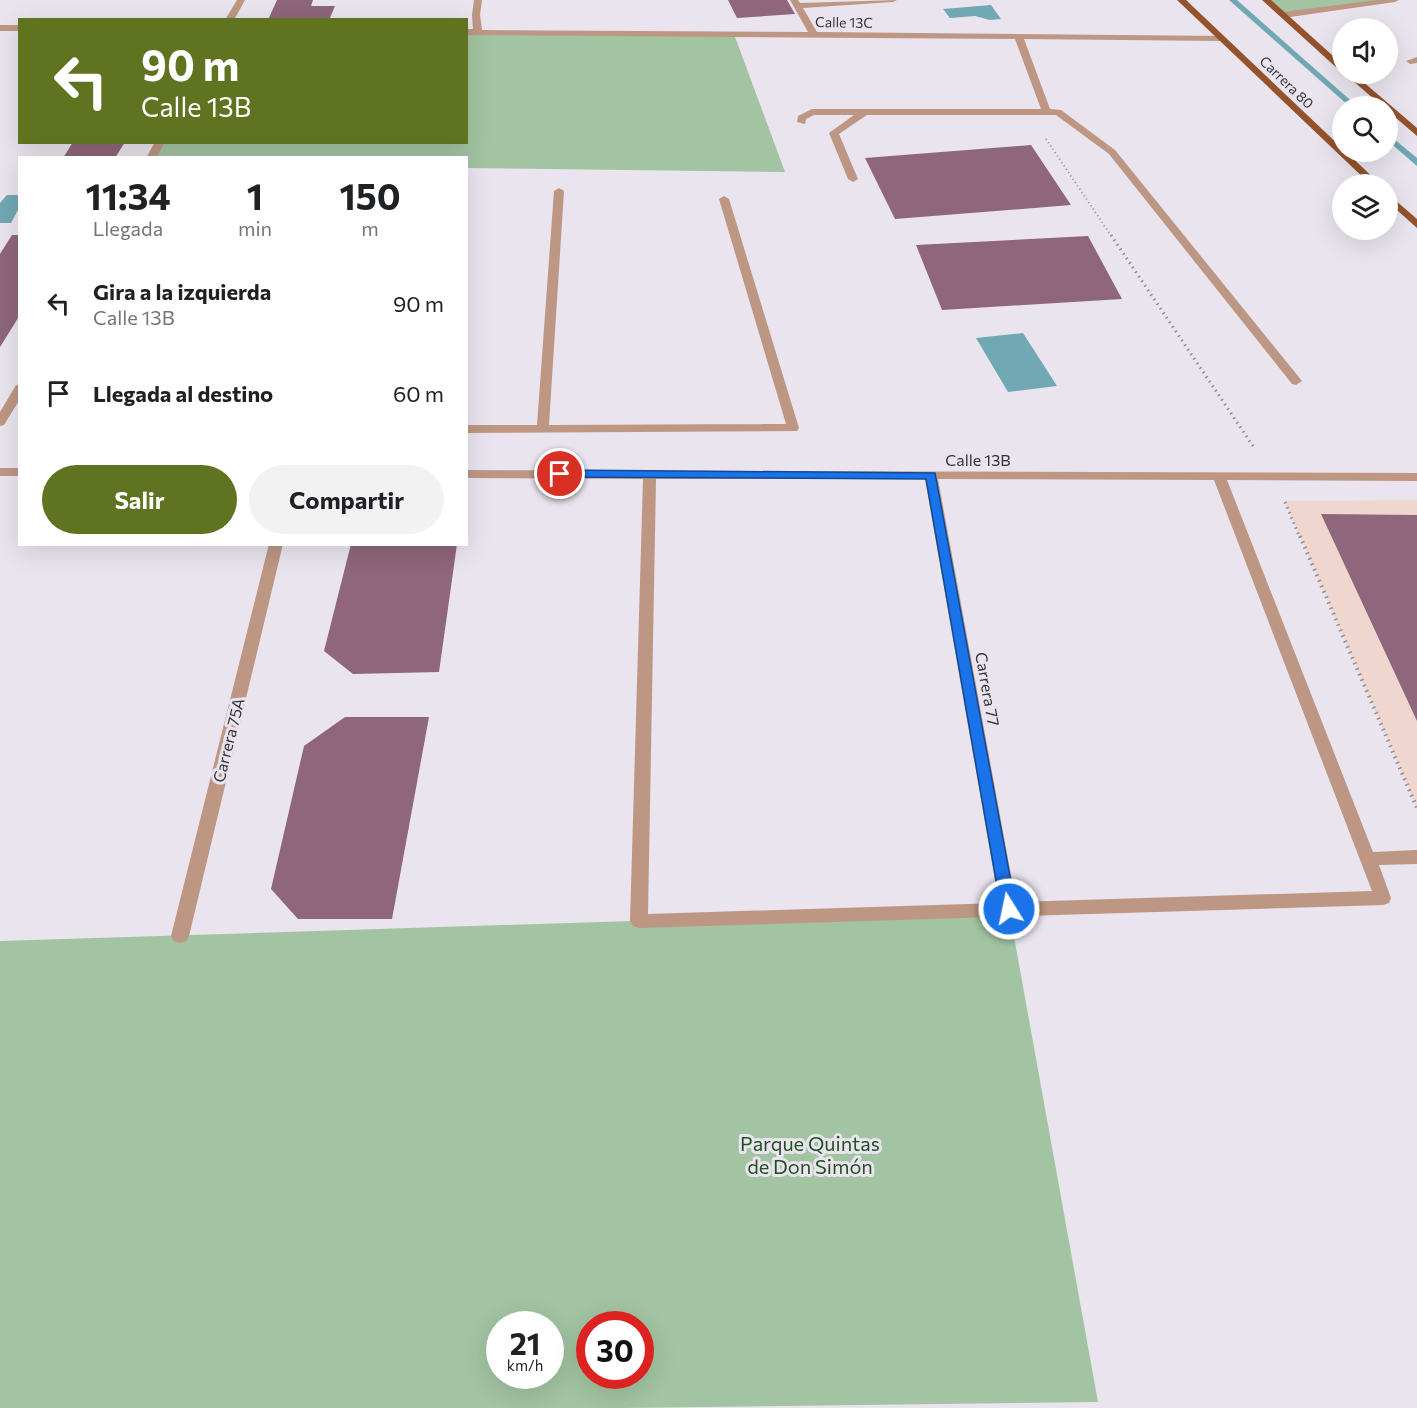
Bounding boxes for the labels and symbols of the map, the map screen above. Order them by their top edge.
street label: Calle 13C [815,13,873,31]
street label: Carrera 80 [1257,52,1317,112]
pin [534,448,585,499]
street label: Calle 13B [945,450,1011,469]
street label: Carrera 77 [972,650,1004,728]
street label: Carrera 75A [208,696,248,784]
position arrow [977,877,1041,941]
park label: Parque Quintas de Don Simón [740,1131,880,1178]
speed limit sign: 30 [576,1311,654,1389]

